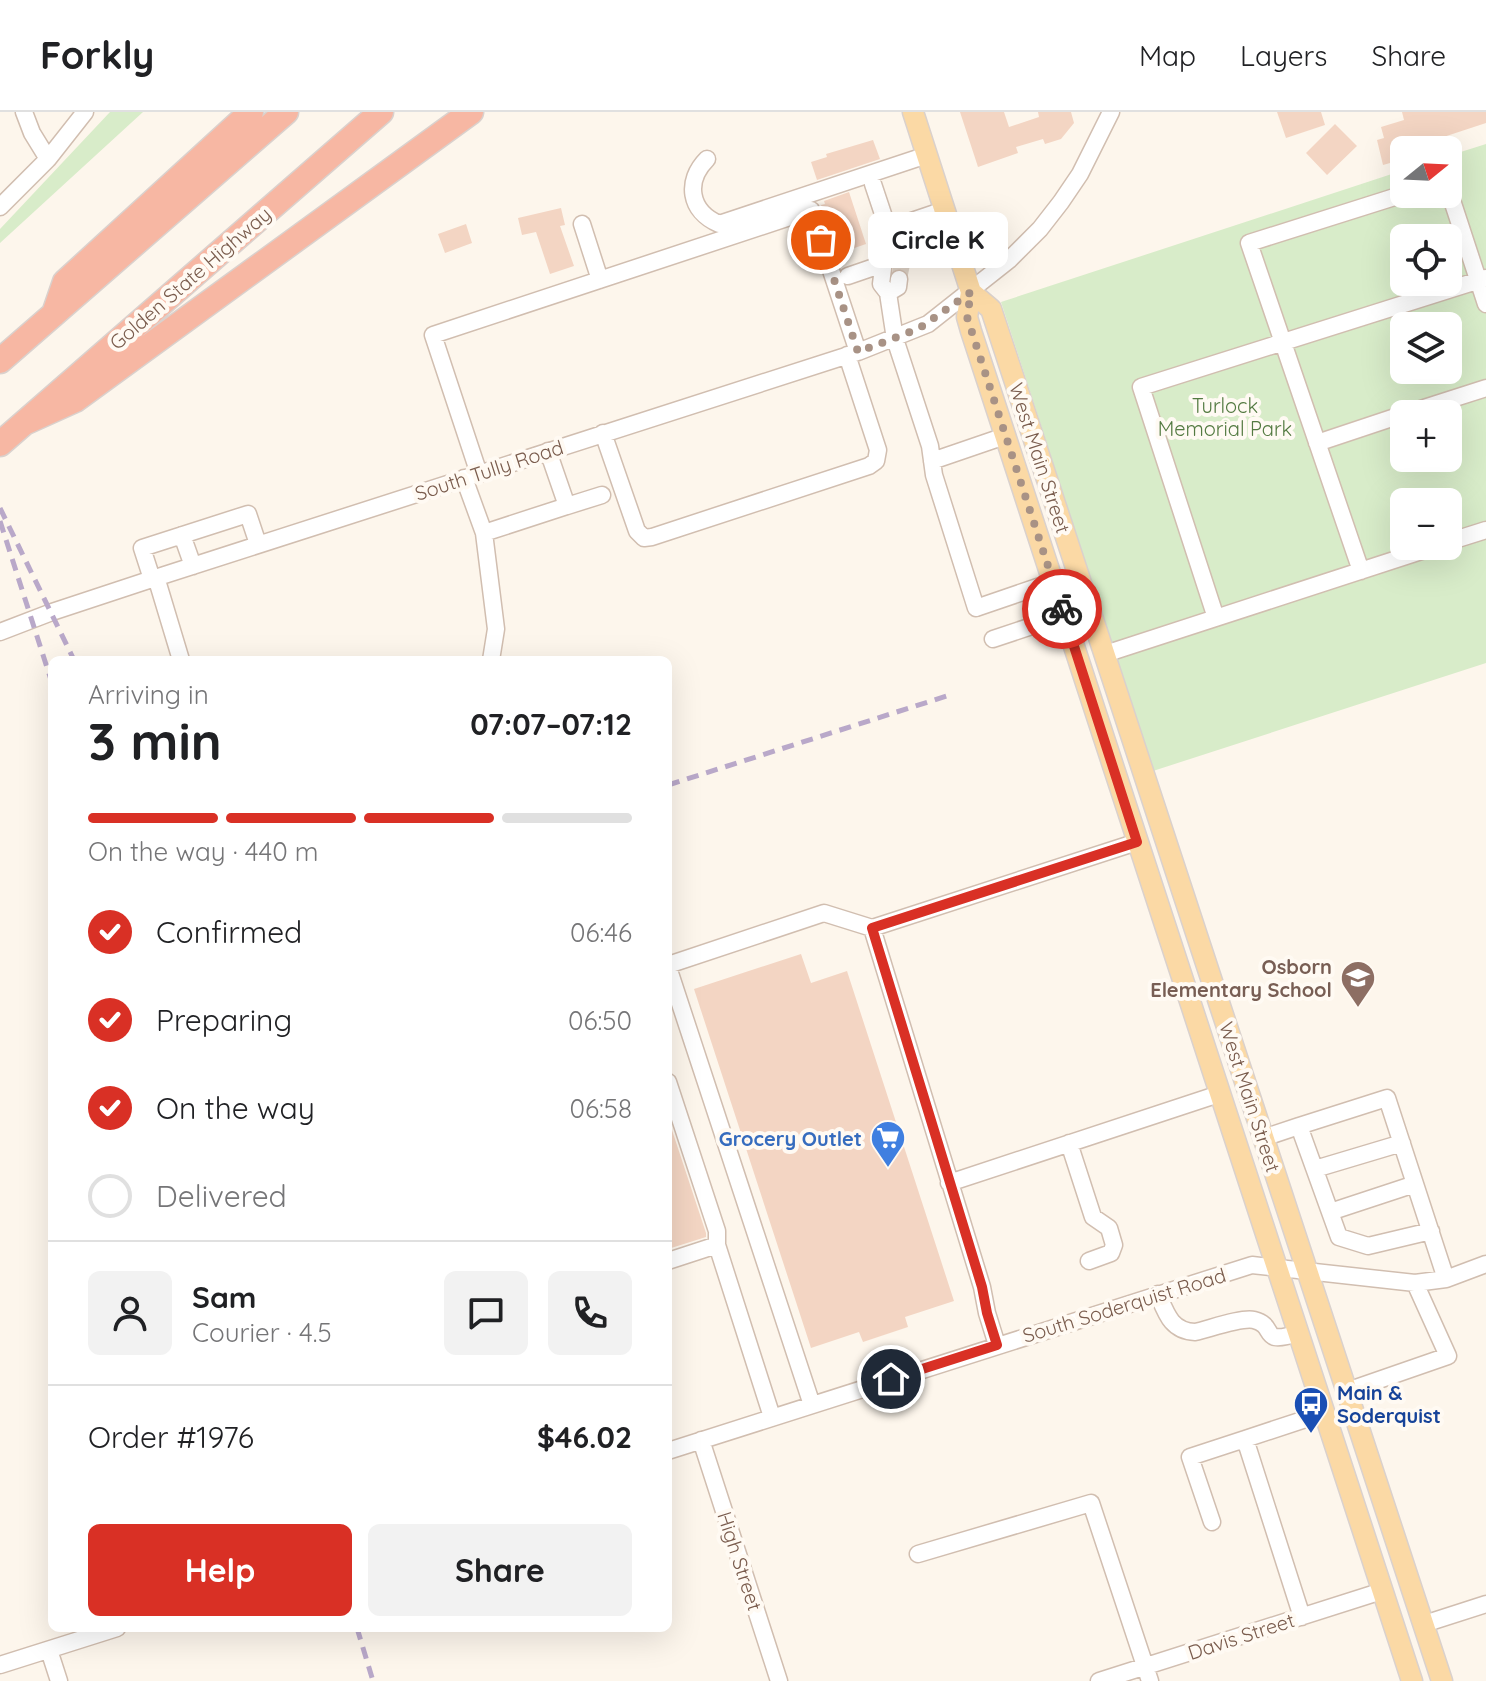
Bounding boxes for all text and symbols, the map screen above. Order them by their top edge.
text: Forkly [40,31,154,79]
text: Map [1139,38,1196,73]
text: Layers [1240,38,1327,73]
text: Share [1371,38,1446,73]
north arrow [1390,136,1462,208]
map controls [1390,136,1462,560]
street label: Golden State Highway [104,201,276,355]
pin [787,206,855,274]
callout: Circle K [869,212,1009,268]
icon: bag [799,218,843,262]
text: Circle K [891,223,985,256]
button: locate [1390,224,1462,296]
button: layers [1390,312,1462,384]
street label: West Main Street [1004,380,1076,537]
park label: Turlock Memorial Park [1158,393,1292,441]
button: + [1390,400,1462,472]
street label: South Tully Road [412,434,566,506]
button: − [1390,488,1462,560]
courier [1022,569,1102,649]
icon: bike [1040,587,1084,631]
text: Arriving in [88,678,209,711]
text: 07:07–07:12 [470,705,632,743]
text: 3 min [88,708,222,773]
text: On the way · 440 m [88,835,319,868]
icon: check [88,910,132,954]
text: Confirmed [156,913,302,951]
text: 06:46 [570,916,632,949]
place label: Osborn Elementary School [1150,954,1332,1002]
school or university icon: Osborn Elementary School [1339,959,1377,1009]
icon: check [88,998,132,1042]
text: Preparing [156,1001,292,1039]
text: 06:50 [568,1004,632,1037]
street label: West Main Street [1214,1019,1286,1176]
icon: check [88,1086,132,1130]
text: On the way [156,1089,315,1127]
text: 06:58 [569,1092,632,1125]
supermarket icon: Grocery Outlet [869,1119,907,1169]
place label: Grocery Outlet [719,1126,862,1151]
text: Delivered [156,1177,287,1215]
street label: South Soderquist Road [1019,1262,1229,1348]
button: person [88,1271,172,1355]
button: chat [444,1271,528,1355]
button: phone [548,1271,632,1355]
text: Sam [192,1278,256,1316]
text: Courier · 4.5 [192,1316,332,1349]
pin [857,1345,925,1413]
icon: home [869,1357,913,1401]
place label: Main & Soderquist [1337,1380,1441,1428]
bus stop icon: Main & Soderquist [1292,1385,1330,1435]
text: Order #1976 [88,1418,254,1456]
text: $46.02 [537,1418,632,1456]
street label: High Street [712,1508,768,1614]
button: Help [88,1524,352,1616]
button: Share [368,1524,632,1616]
street label: Davis Street [1185,1607,1298,1665]

